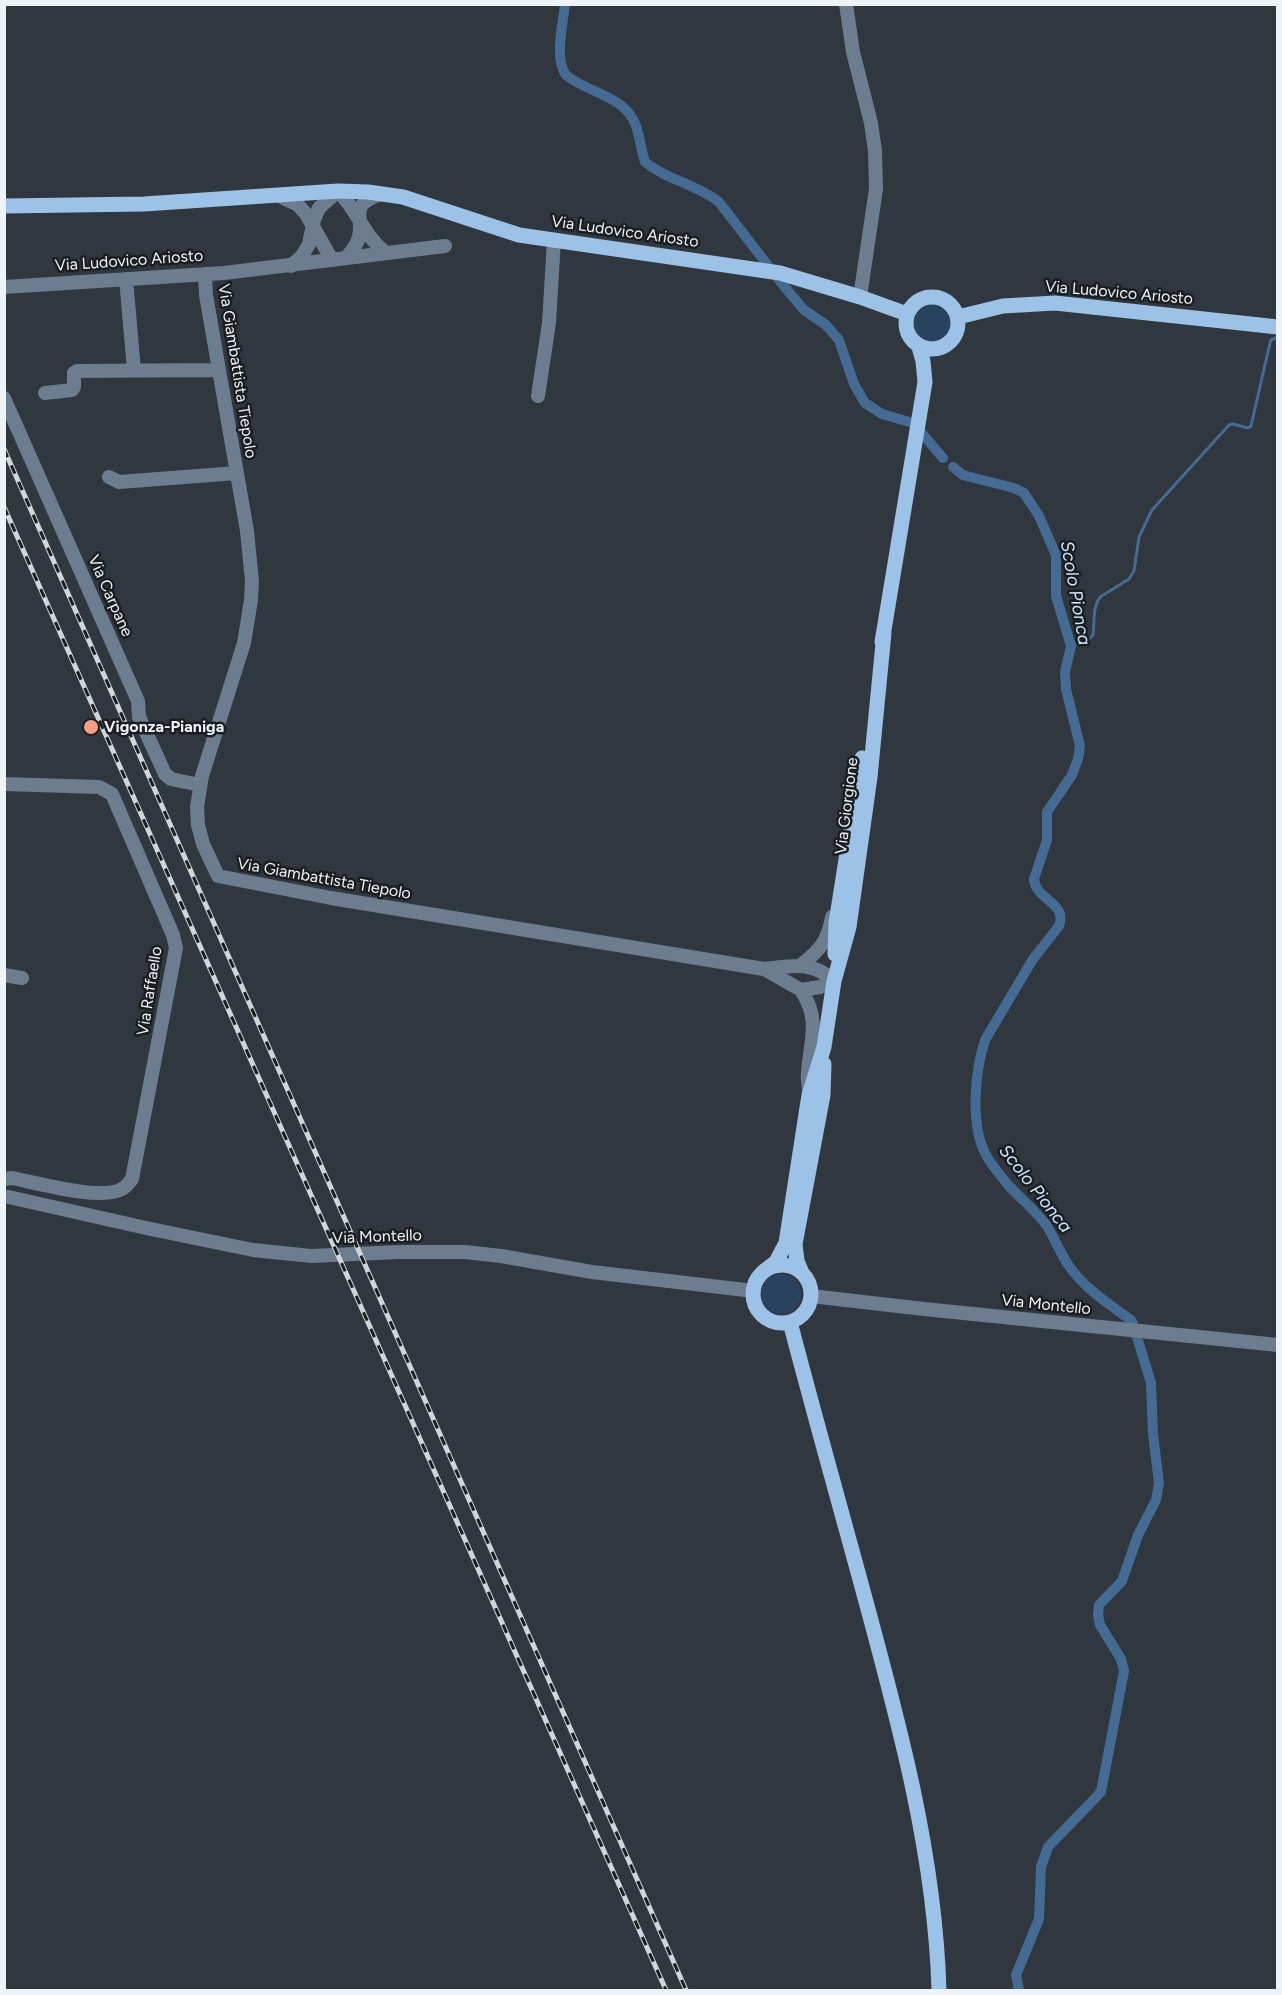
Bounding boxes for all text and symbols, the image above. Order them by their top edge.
street label: Via Ludovico Ariosto [550,212,700,252]
street label: Via Ludovico Ariosto [54,246,204,276]
street label: Via Ludovico Ariosto [1044,277,1194,309]
street label: Via Giambattista Tiepolo [214,282,260,460]
water label: Scolo Pionca [1055,539,1095,647]
street label: Via Carpane [83,552,137,640]
place label: Vigonza-Pianiga [104,717,224,737]
marker: Vigonza-Pianiga [82,718,100,736]
street label: Via Giorgione [832,756,862,856]
street label: Via Giambattista Tiepolo [236,854,412,904]
street label: Via Raffaello [133,945,167,1037]
water label: Scolo Pionca [994,1141,1076,1237]
street label: Via Montello [332,1226,422,1248]
street label: Via Montello [1000,1291,1092,1319]

